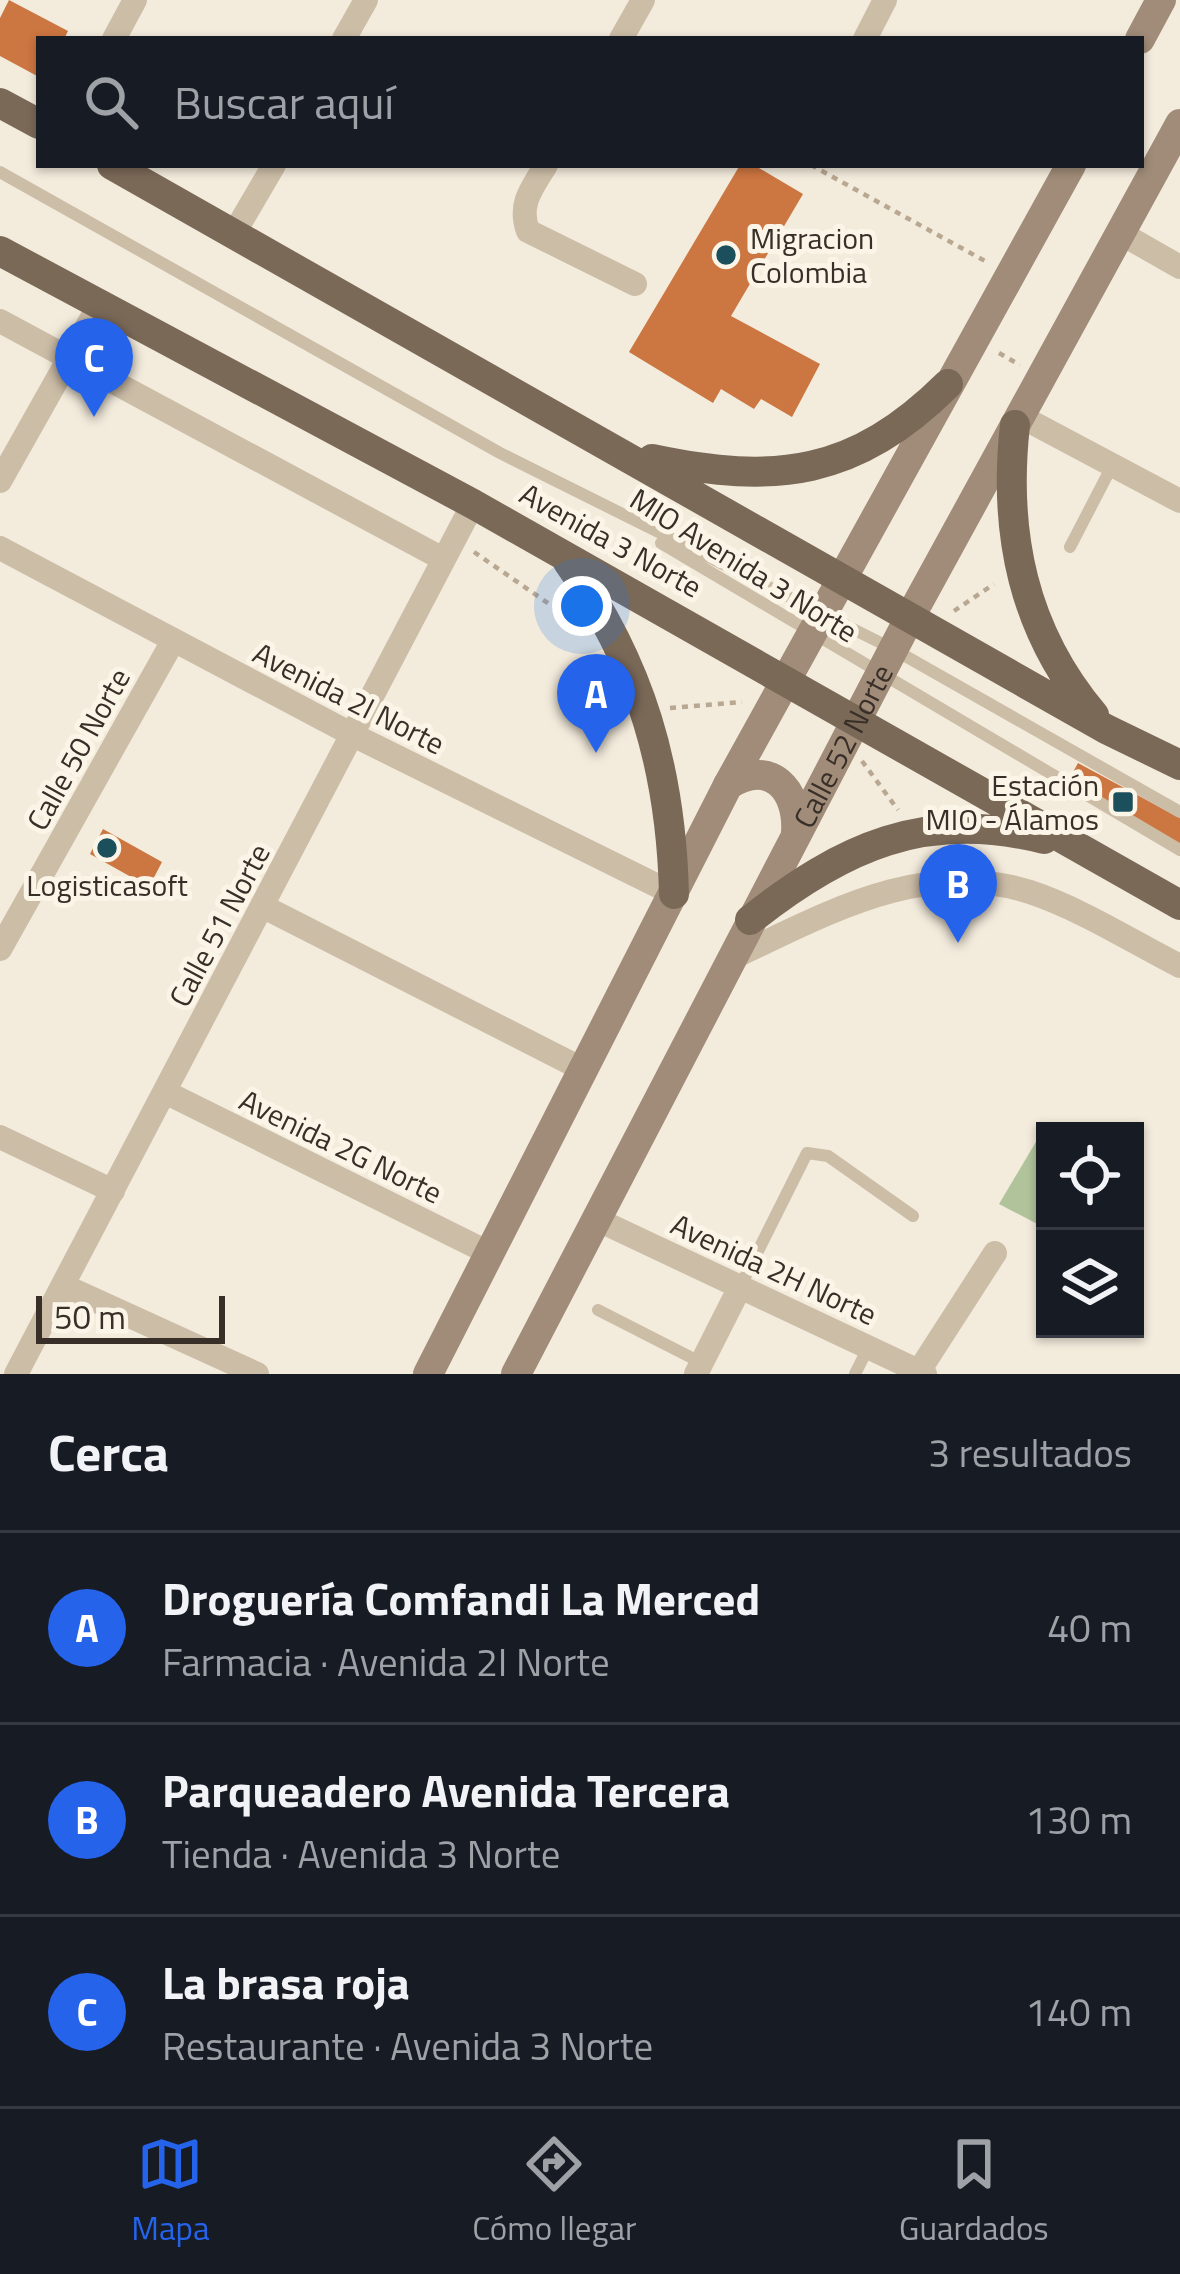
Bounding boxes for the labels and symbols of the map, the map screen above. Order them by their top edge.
place label: Migracion Colombia [750,215,874,295]
marker: Migracion Colombia [713,242,739,268]
pin: C [55,318,133,417]
street label: Avenida 3 Norte [511,471,711,609]
street label: MIO Avenida 3 Norte [621,476,867,654]
your location [552,576,612,636]
street label: Avenida 2I Norte [245,630,453,766]
pin: A [557,654,635,753]
street label: Calle 52 Norte [781,656,905,836]
street label: Calle 50 Norte [14,659,142,839]
place label: Estación MIO - Álamos [926,762,1099,842]
marker: Estación MIO - Álamos [1110,789,1136,815]
marker: Logisticasoft [94,835,120,861]
street label: Calle 51 Norte [157,835,281,1015]
pin: B [919,844,997,943]
place label: Logisticasoft [26,862,188,908]
street label: Avenida 2G Norte [232,1077,450,1215]
street label: Avenida 2H Norte [663,1201,885,1337]
scale bar [36,1290,225,1343]

